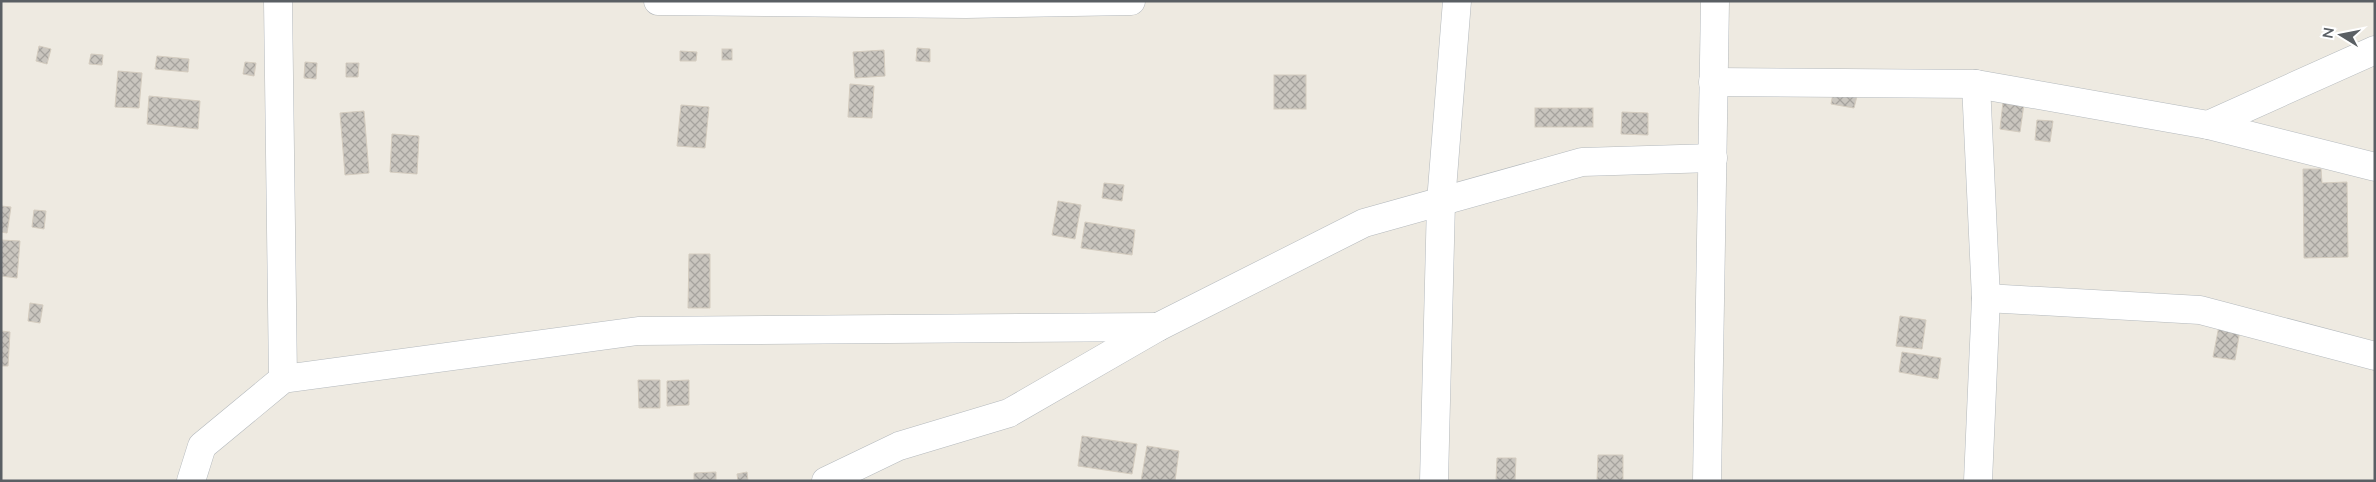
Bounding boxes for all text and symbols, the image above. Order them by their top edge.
north arrow [2316,10,2366,60]
text: N [2318,26,2337,39]

